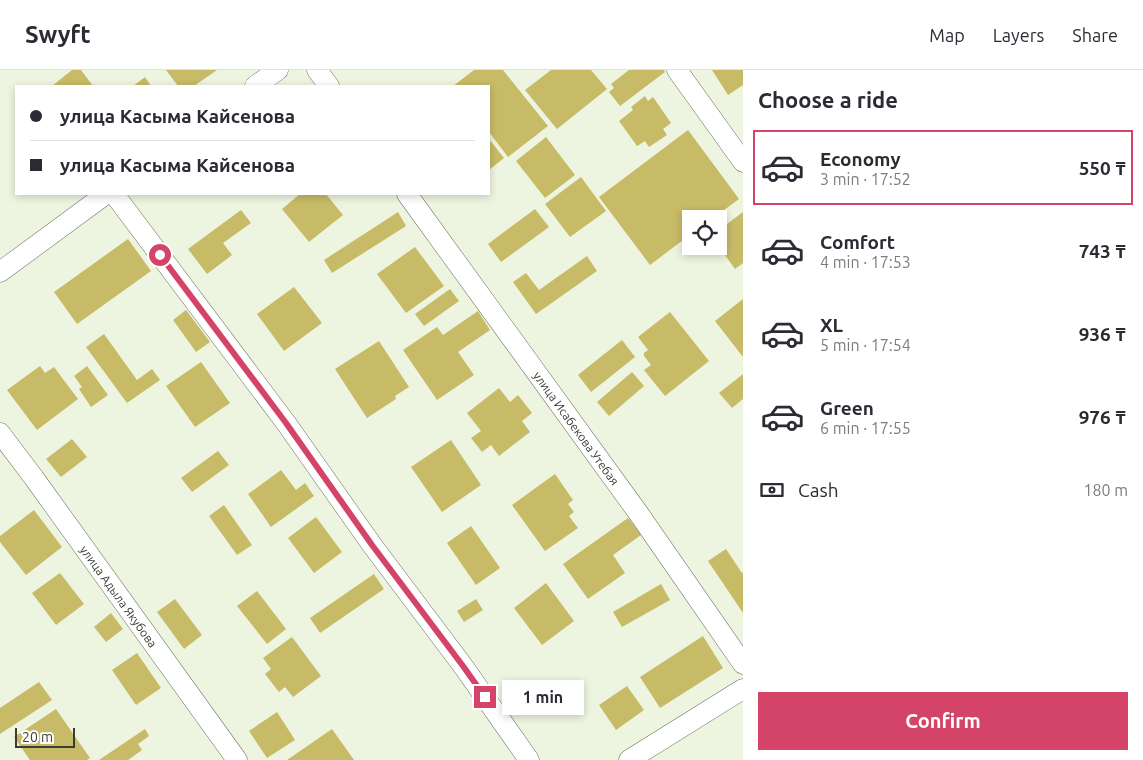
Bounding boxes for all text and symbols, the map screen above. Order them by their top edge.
text: Swyft [25,21,91,48]
text: Map [929,25,965,45]
text: Layers [993,25,1044,45]
text: Share [1072,25,1118,45]
text: Choose a ride [758,87,898,112]
text: улица Касыма Кайсенова [60,105,295,127]
icon: car [760,145,805,190]
text: Economy [820,148,901,170]
text: улица Касыма Кайсенова [60,154,295,176]
text: 550 ₸ [1079,157,1126,179]
text: 3 min · 17:52 [820,170,911,188]
map controls [682,210,727,255]
button: locate [682,210,727,255]
icon: car [760,228,805,273]
text: Comfort [820,231,895,253]
text: 743 ₸ [1079,240,1126,262]
route start [149,244,171,266]
text: 4 min · 17:53 [820,253,911,271]
icon: car [760,311,805,356]
text: XL [820,314,843,336]
text: 936 ₸ [1079,323,1126,345]
text: 5 min · 17:54 [820,336,911,354]
street label: улица Исабекова Утебая [531,369,622,487]
icon: car [760,394,805,439]
text: Green [820,397,874,419]
text: 976 ₸ [1079,406,1126,428]
text: 6 min · 17:55 [820,419,911,437]
icon: cash [758,476,786,504]
text: Cash [798,479,839,501]
text: 180 m [1083,481,1128,499]
street label: улица Адыла Якубова [78,543,160,649]
callout: 1 min [502,680,585,714]
route end [474,686,496,708]
text: 1 min [523,688,563,706]
button: Confirm [758,692,1128,750]
scale bar [15,725,75,748]
text: 20 m [22,729,53,745]

